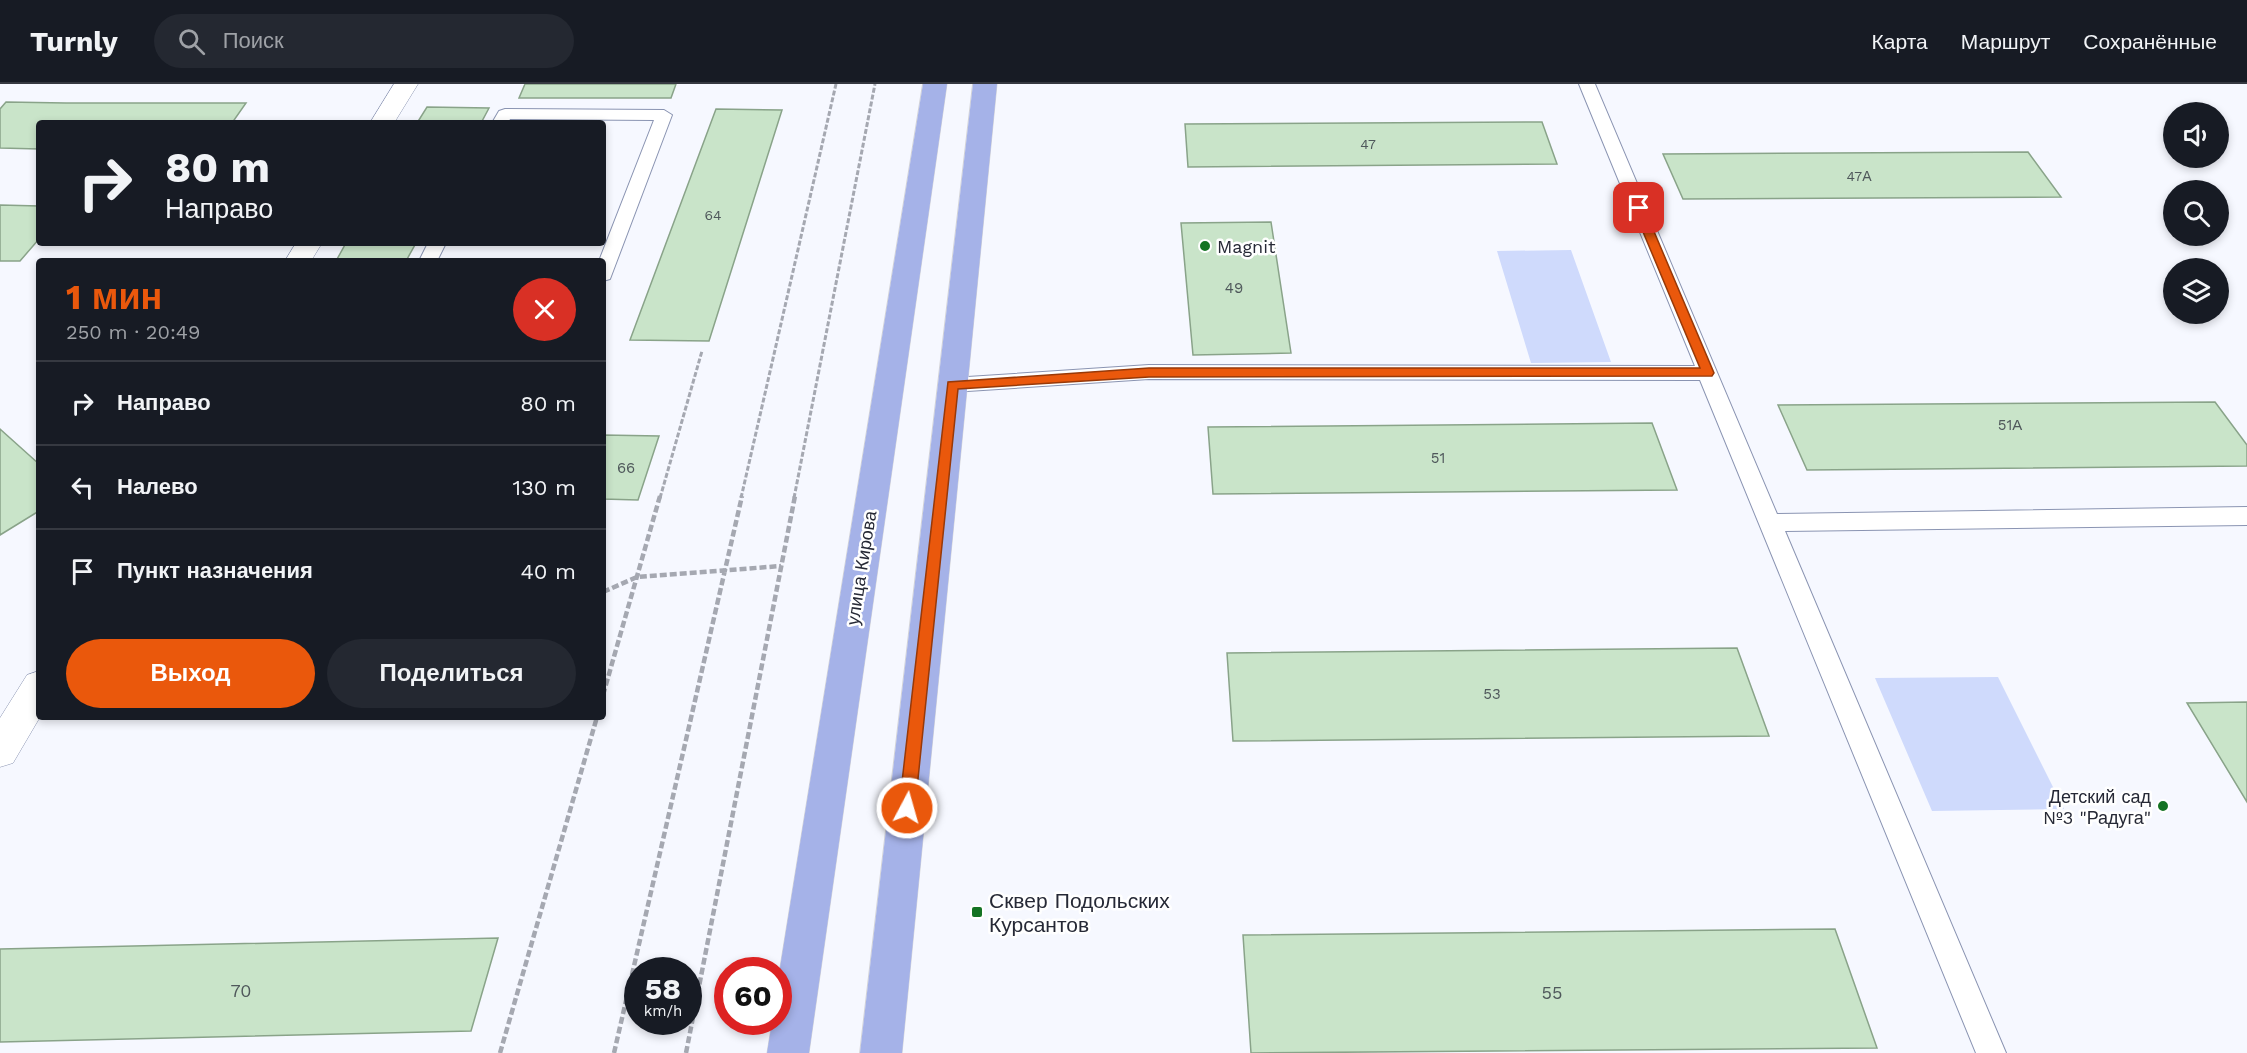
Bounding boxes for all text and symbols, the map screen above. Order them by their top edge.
search box [154,14,574,68]
text: Turnly [30,25,118,58]
icon: search [175,25,208,58]
text: Поиск [223,28,284,53]
text: Карта [1872,29,1928,54]
text: Маршрут [1961,29,2050,54]
text: Сохранённые [2083,29,2217,54]
map controls [2163,102,2229,324]
button: sound [2163,102,2229,168]
house number: 47 [1360,136,1376,152]
text: 80 m [165,143,270,192]
icon: right [66,144,144,222]
house number: 47А [1846,168,1872,184]
button: search [2163,180,2229,246]
pin [1613,182,1664,233]
icon: arrive [1622,191,1655,224]
text: Направо [165,193,273,225]
house number: 64 [704,207,722,223]
place label: Magnit [1217,236,1276,257]
marker: Magnit [1198,239,1212,253]
button: layers [2163,258,2229,324]
text: 1 мин [66,276,162,318]
button: close [513,278,576,341]
house number: 49 [1225,279,1243,297]
text: 250 m · 20:49 [66,320,200,344]
icon: right [66,387,99,420]
text: Направо [117,390,211,415]
text: 80 m [520,391,576,416]
house number: 51А [1998,416,2022,434]
house number: 51 [1431,449,1445,467]
house number: 66 [617,459,635,477]
icon: left [66,471,99,504]
text: Налево [117,474,198,499]
text: 130 m [512,475,576,500]
street label: улица Кирова [842,508,881,627]
icon: arrive [66,555,99,588]
text: Пункт назначения [117,558,313,583]
text: 40 m [520,559,576,584]
button: Выход [66,639,315,708]
button: Поделиться [327,639,576,708]
house number: 53 [1483,685,1501,703]
position arrow [875,776,939,840]
place label: Детский сад №3 "Радуга" [2043,786,2151,828]
marker: Детский сад №3 "Радуга" [2156,799,2170,813]
place label: Сквер Подольских Курсантов [989,888,1170,937]
marker: Сквер Подольских Курсантов [970,905,984,919]
speed limit sign: 60 [714,957,792,1035]
text: 58 [645,971,681,1006]
house number: 70 [231,980,251,1001]
house number: 55 [1542,982,1562,1003]
text: km/h [644,1002,682,1020]

